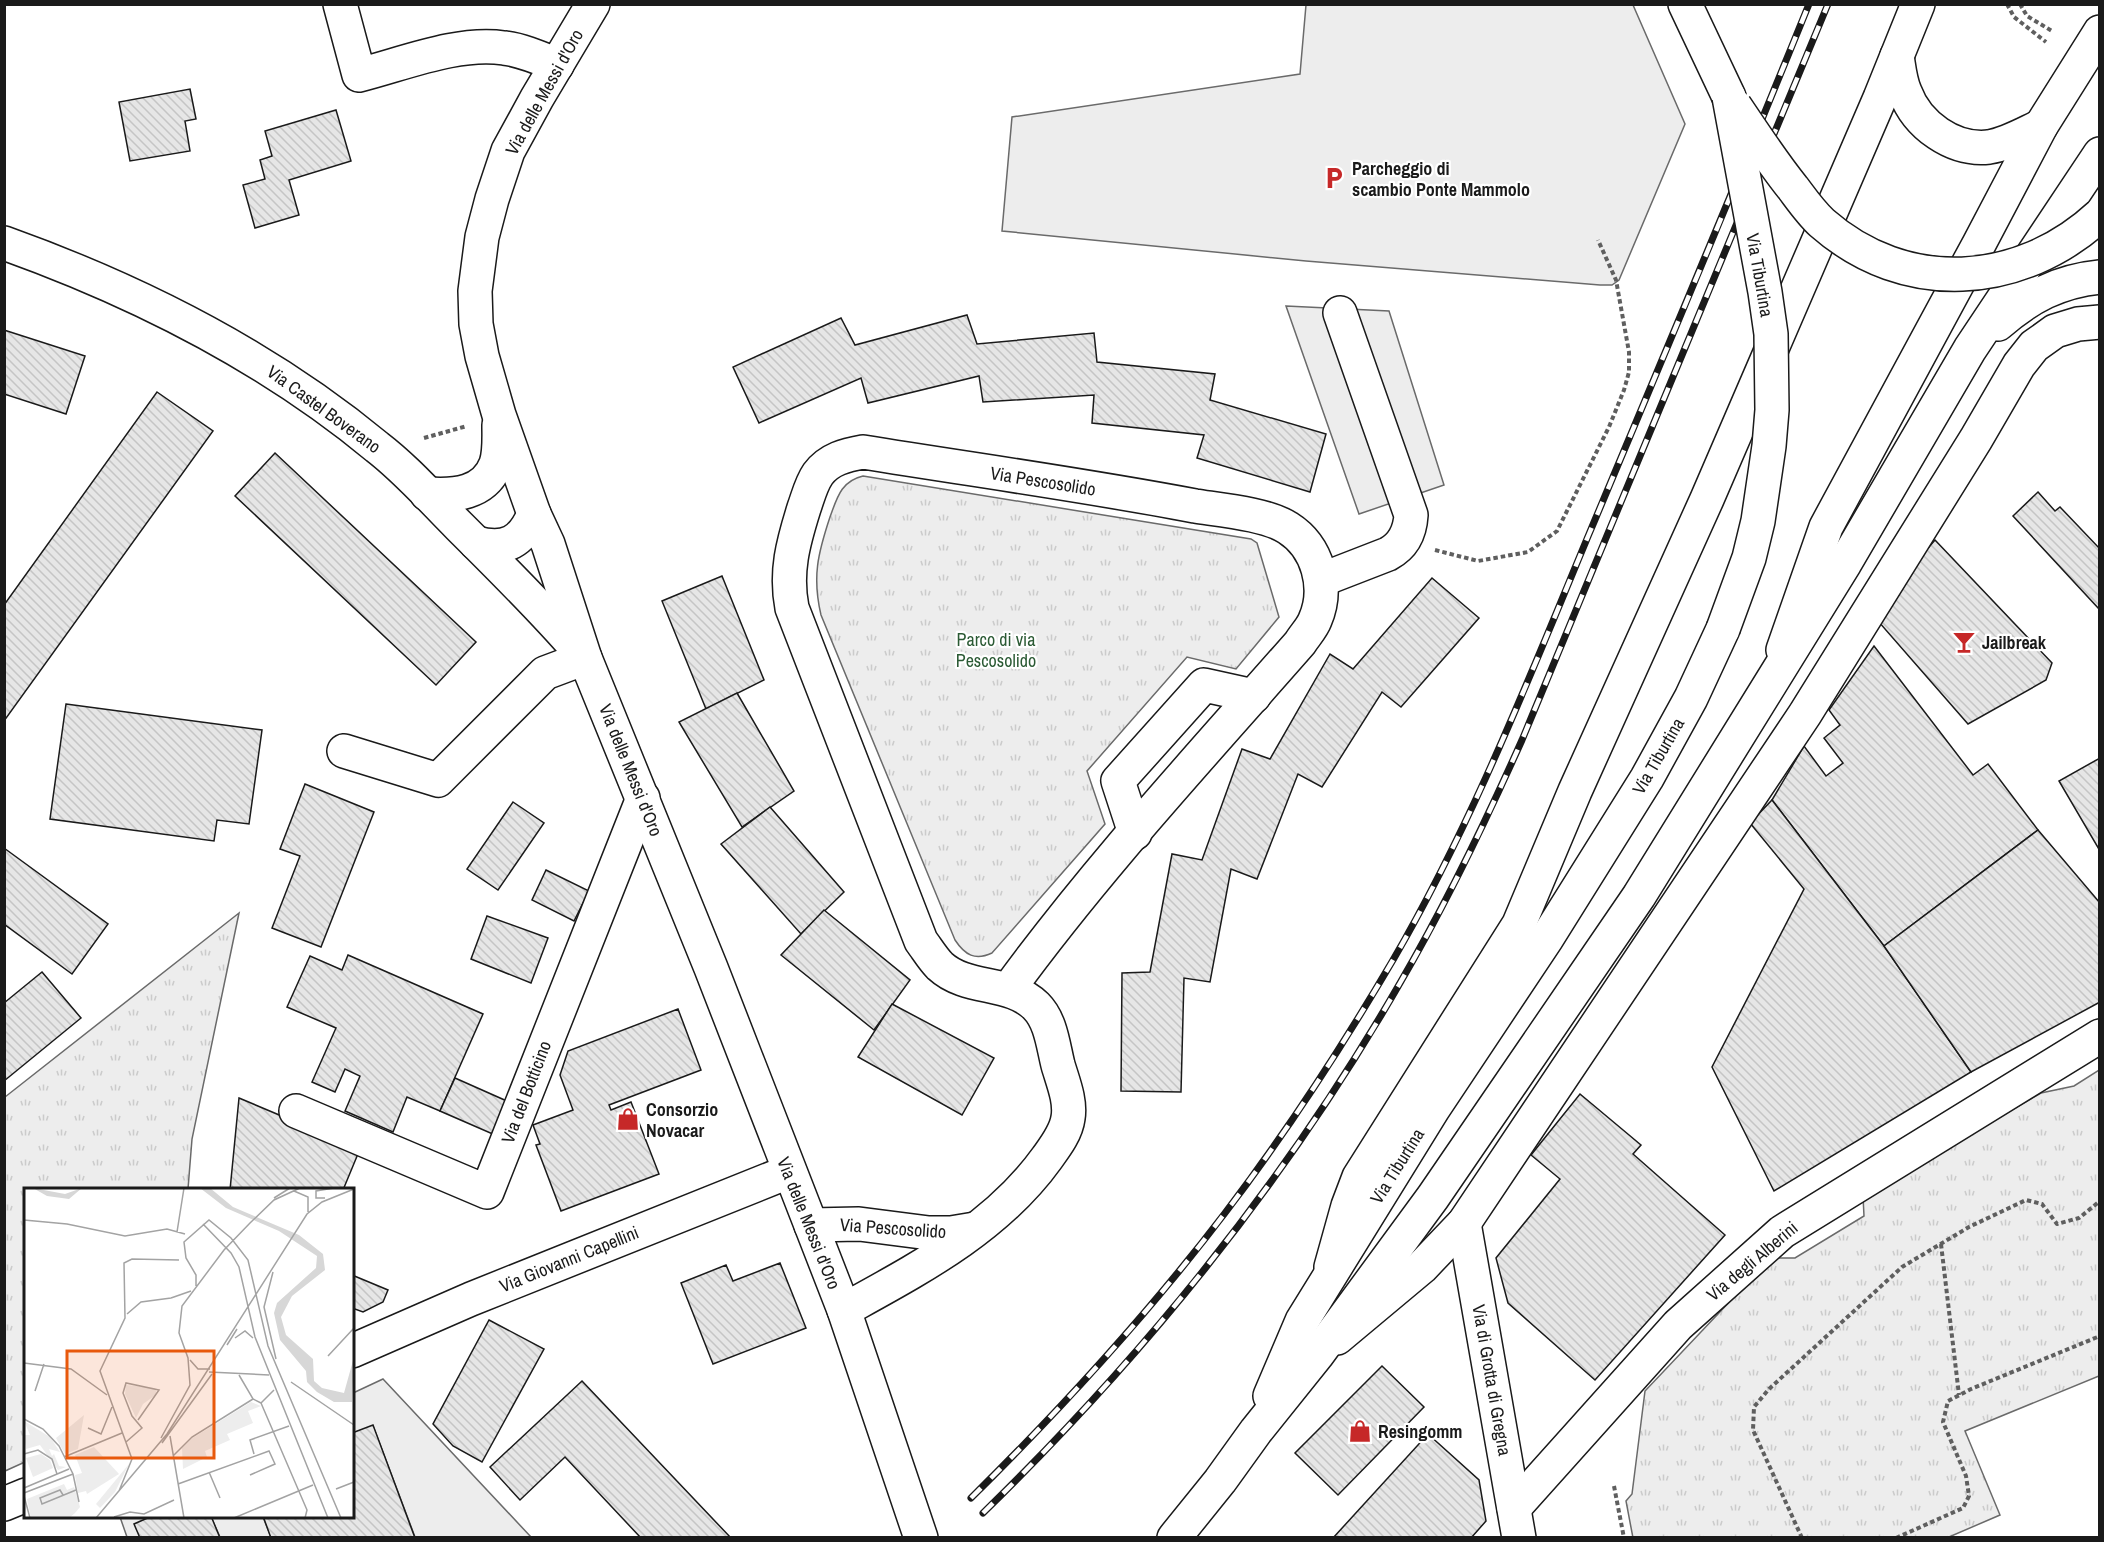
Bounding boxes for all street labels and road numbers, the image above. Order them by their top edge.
street label: Via delle Messi d'Oro [499,25,589,159]
street label: Via Tiburtina [1740,231,1780,319]
street label: Via Castel Boverano [262,359,386,459]
street label: Via Pescosolido [988,460,1098,502]
street label: Via delle Messi d'Oro [593,700,669,840]
street label: Via Tiburtina [1626,713,1690,799]
street label: Via del Botticino [495,1037,557,1147]
street label: Via Tiburtina [1364,1124,1430,1208]
street label: Via delle Messi d'Oro [771,1153,847,1293]
street label: Via Pescosolido [839,1212,947,1244]
street label: Via degli Alberini [1701,1215,1803,1307]
street label: Via Giovanni Capellini [496,1220,642,1298]
street label: Via di Grotta di Gregna [1466,1302,1518,1458]

